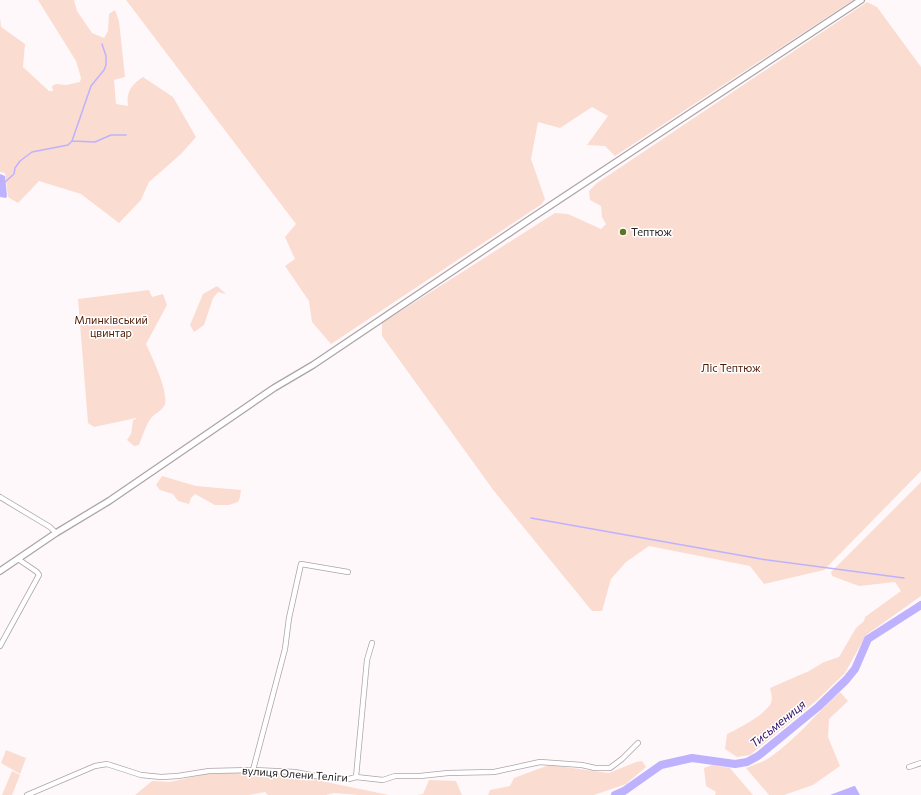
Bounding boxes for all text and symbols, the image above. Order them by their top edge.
place label: Тептюж [631,225,672,238]
marker: Тептюж [618,227,628,237]
park label: Млинківський цвинтар [74,313,148,339]
park label: Ліс Тептюж [701,361,761,374]
water label: Тисьмениця [747,697,808,750]
street label: вулиця Олени Теліги [242,763,348,784]

